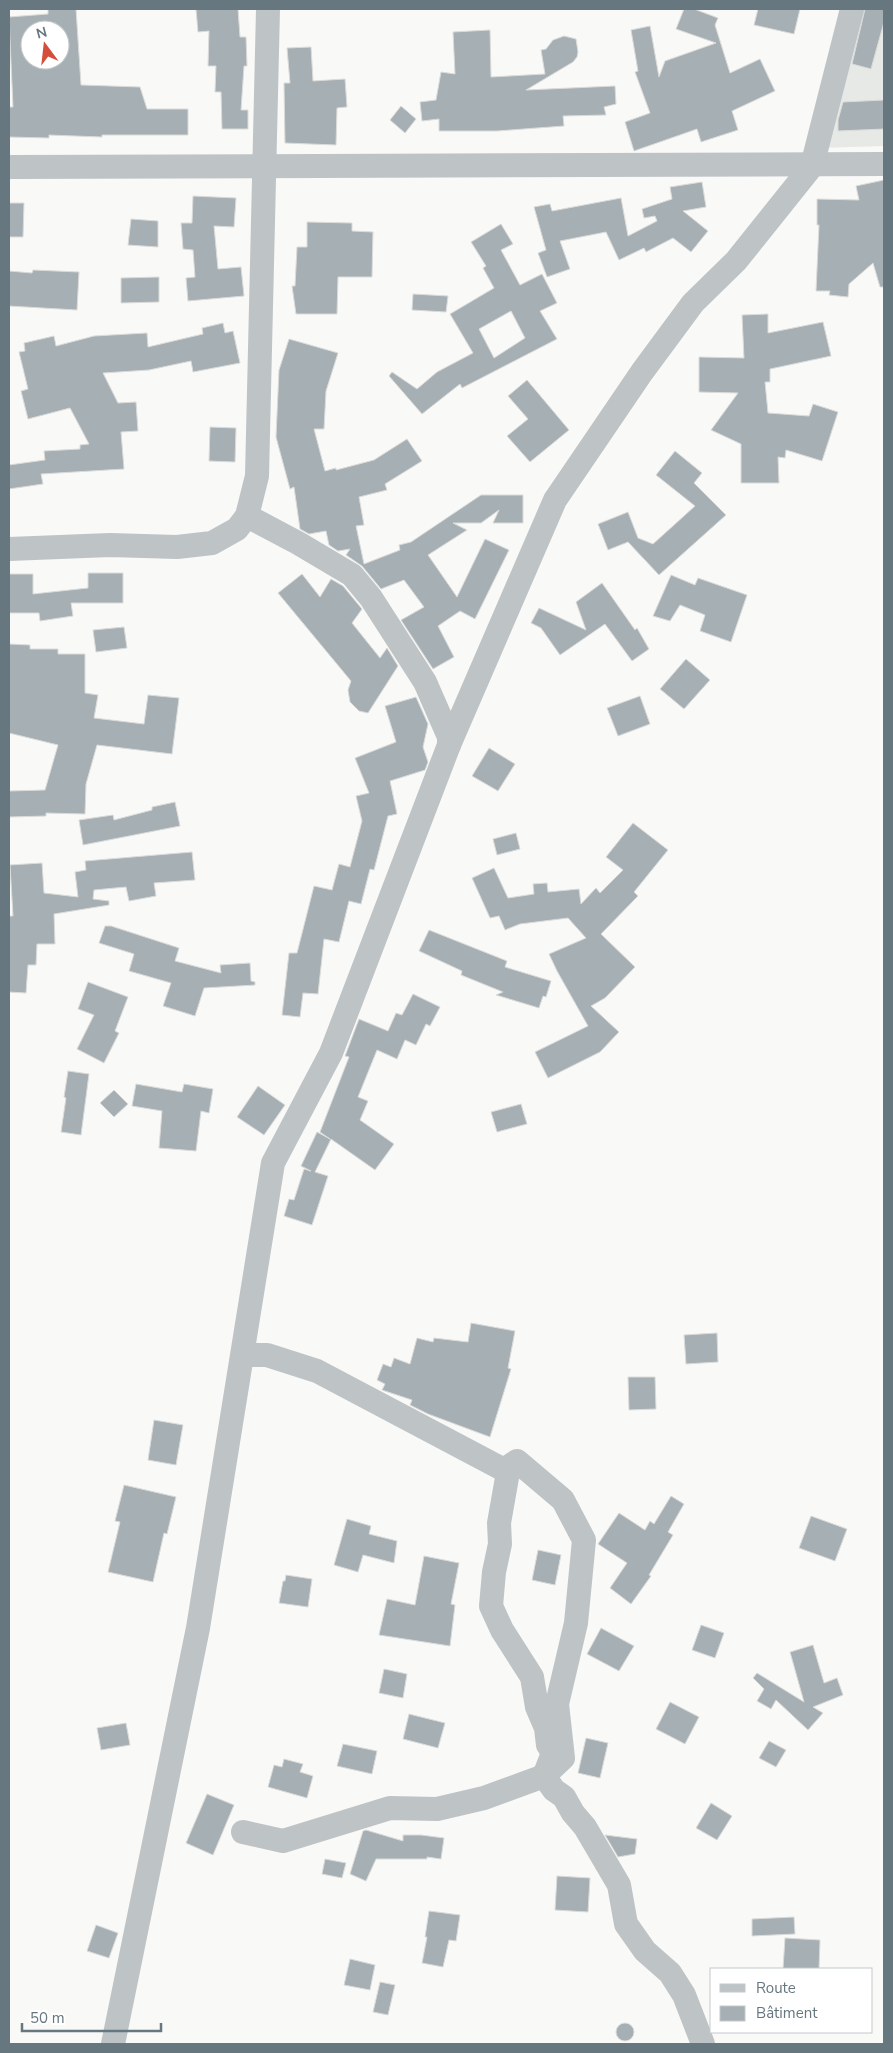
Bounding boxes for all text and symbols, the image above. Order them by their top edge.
north arrow [20,20,70,70]
text: N [34,22,49,43]
legend [710,1968,873,2033]
text: Route [756,1978,796,1998]
scale bar [22,2000,161,2032]
text: Bâtiment [756,2003,818,2023]
text: 50 m [30,2008,65,2028]

